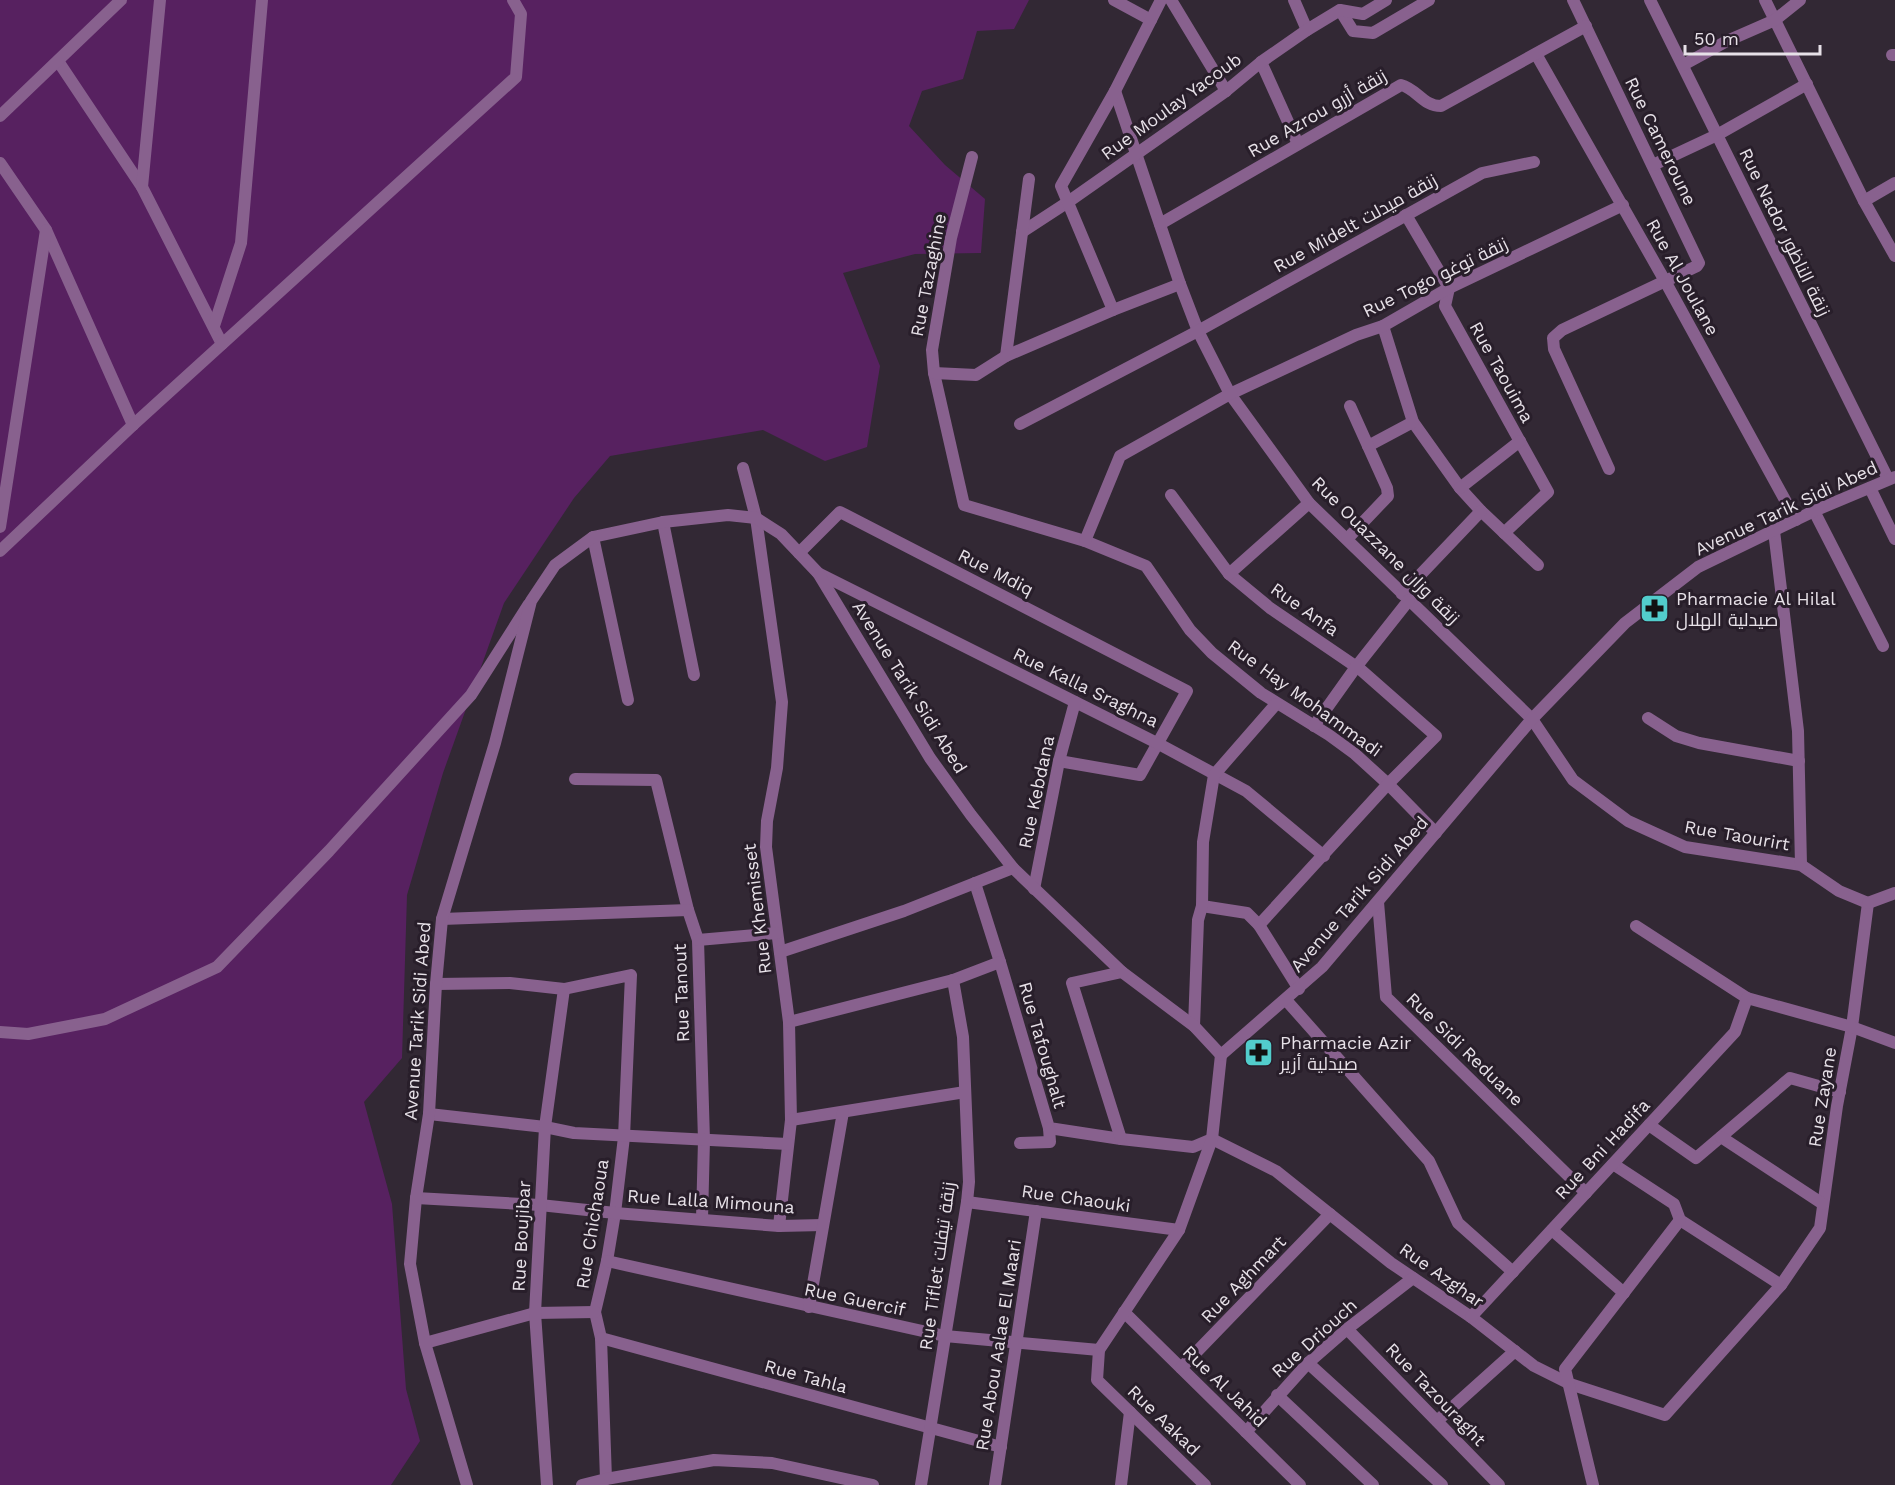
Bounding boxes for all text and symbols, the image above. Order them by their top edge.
scale bar [1685,18,1820,56]
text: 50 m [1694,28,1739,49]
street label: Rue Moulay Yacoub [1097,48,1245,164]
street label: Rue Azrou زنقة أزرو [1244,65,1391,162]
street label: Rue Cameroune [1621,73,1701,209]
street label: Rue Nador زنقة الناظور [1734,145,1835,320]
street label: Rue Midelt زنقة ميدلت [1270,169,1441,278]
street label: Rue Tazaghine [906,212,950,338]
street label: Rue Al Joulane [1642,215,1724,339]
street label: Rue Togo زنقة توغو [1359,233,1511,322]
street label: Rue Taouima [1466,318,1538,426]
street label: Avenue Tarik Sidi Abed [1691,456,1881,560]
street label: Rue Ouazzane زنقة وزان [1307,472,1464,629]
street label: Rue Mdiq [955,544,1037,600]
street label: Rue Anfa [1267,578,1343,640]
place label: Pharmacie Al Hilal صيدلية الهلال [1676,588,1836,631]
pharmacy icon: Pharmacie Al Hilal صيدلية الهلال [1639,592,1671,624]
street label: Avenue Tarik Sidi Abed [848,597,972,777]
street label: Rue Hay Mohammadi [1224,635,1386,761]
street label: Rue Kalla Sraghna [1010,643,1162,731]
street label: Rue Kebdana [1014,734,1058,850]
street label: Avenue Tarik Sidi Abed [1286,812,1432,976]
street label: Rue Taourirt [1683,815,1792,855]
street label: Rue Khemisset [739,842,775,975]
street label: Avenue Tarik Sidi Abed [400,921,434,1121]
street label: Rue Tanout [669,943,693,1043]
street label: Rue Tafoughalt [1015,979,1071,1111]
street label: Rue Sidi Reduane [1402,988,1528,1110]
place label: Pharmacie Azir صيدلية أزير [1279,1032,1411,1075]
pharmacy icon: Pharmacie Azir صيدلية أزير [1243,1036,1275,1068]
street label: Rue Zayane [1804,1045,1840,1149]
street label: Rue Bni Hadifa [1550,1095,1654,1203]
street label: Rue Chichaoua [571,1158,613,1290]
street label: Rue Boujibar [508,1180,534,1292]
street label: Rue Tiflet زنقة تيفلت [915,1180,960,1352]
street label: Rue Chaouki [1020,1180,1132,1216]
street label: Rue Lalla Mimouna [627,1185,795,1217]
street label: Rue Aghmart [1196,1231,1290,1327]
street label: Rue Abou Aalae El Maari [971,1238,1025,1452]
street label: Rue Azghar [1396,1238,1488,1312]
street label: Rue Guercif [802,1278,908,1320]
street label: Rue Driouch [1267,1294,1361,1382]
street label: Rue Tazouraght [1382,1338,1491,1450]
street label: Rue Al Jahid [1179,1341,1271,1431]
street label: Rue Tahla [762,1355,850,1397]
street label: Rue Aakad [1124,1380,1204,1460]

